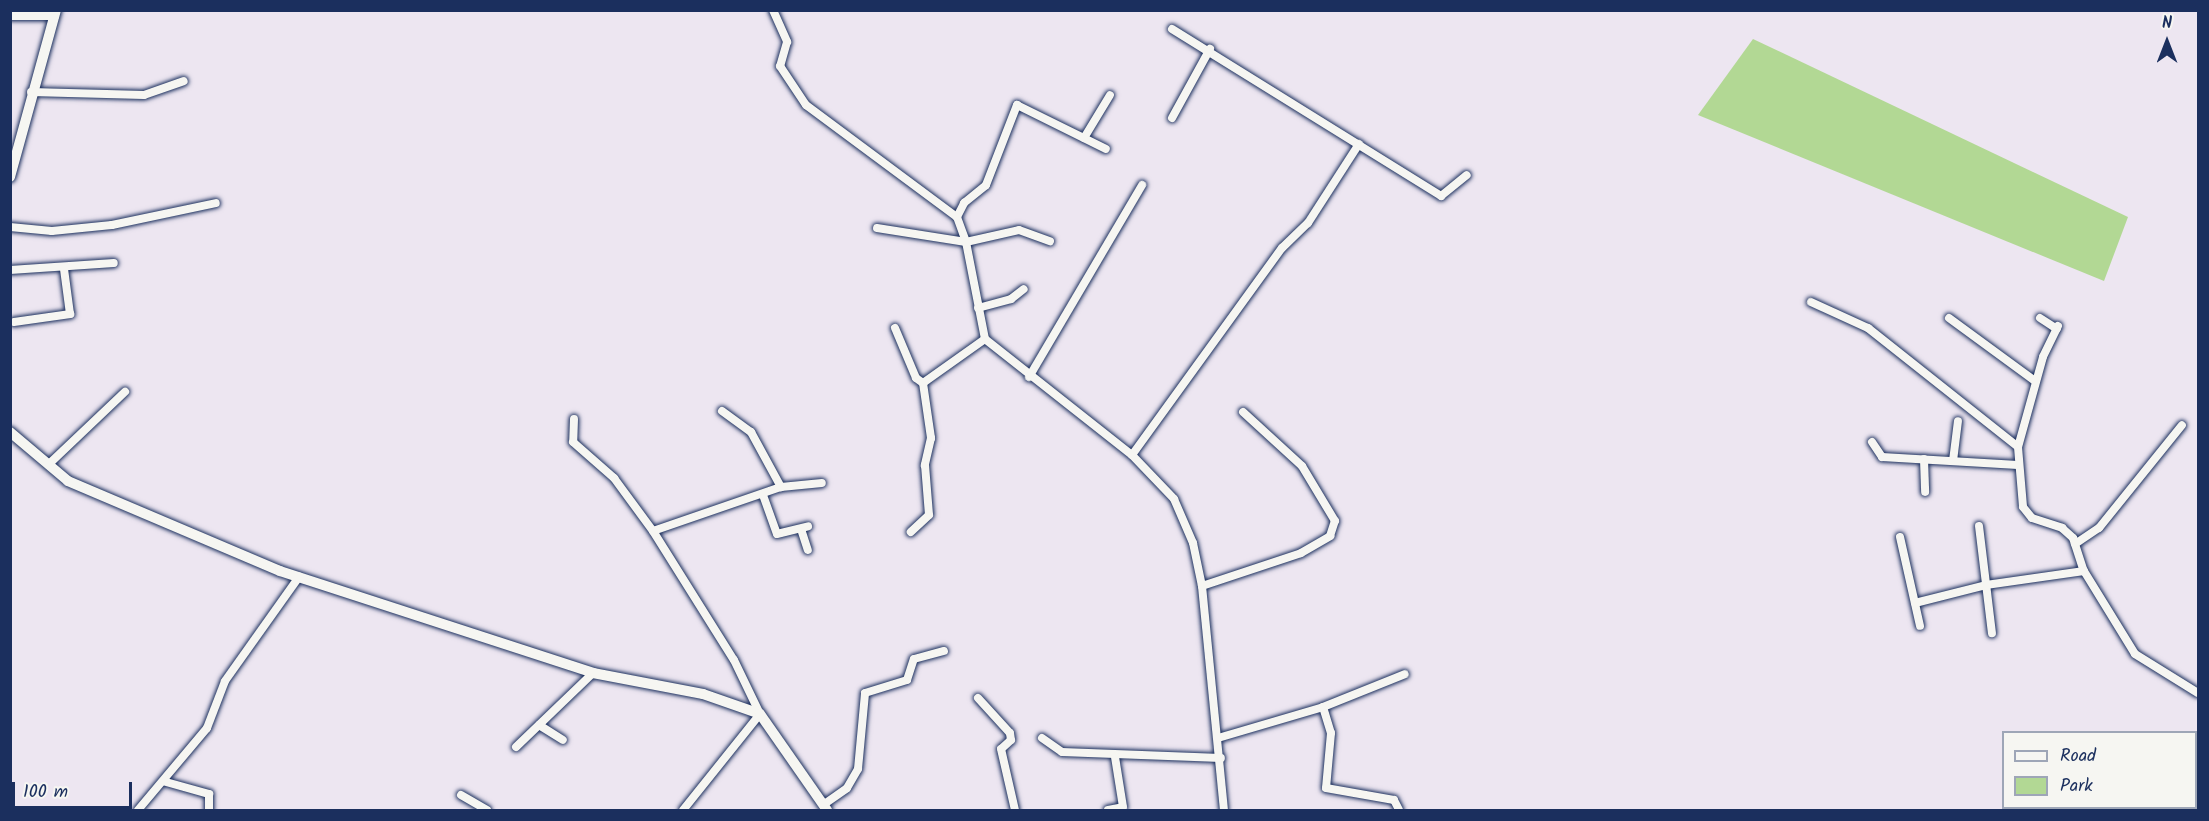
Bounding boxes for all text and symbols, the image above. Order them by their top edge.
text: N [2162,11,2172,36]
north arrow [2137,12,2197,72]
legend [2002,731,2197,809]
text: Road [2060,742,2096,771]
scale bar [15,770,135,808]
text: Park [2060,772,2093,801]
text: 100 m [23,778,68,807]

